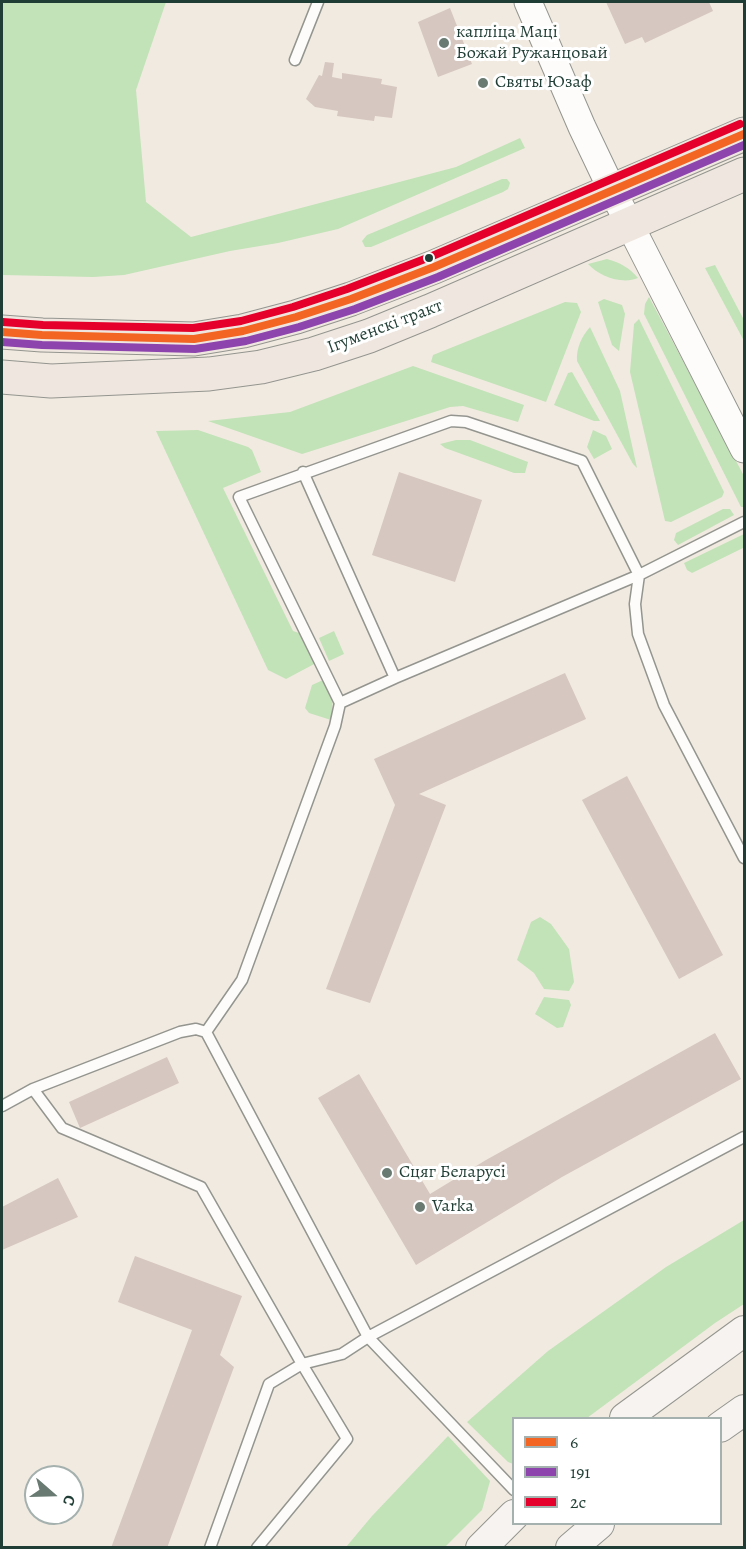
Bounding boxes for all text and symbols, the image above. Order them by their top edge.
place label: капліца Маці Божай Ружанцовай [456,22,608,64]
marker: капліца Маці Божай Ружанцовай [437,36,451,50]
place label: Святы Юзаф [495,72,592,94]
marker: Святы Юзаф [476,76,490,90]
unlabelled marker [423,252,435,264]
street label: Ігуменскі тракт [324,295,446,359]
place label: Сцяг Беларусі [399,1162,506,1184]
marker: Сцяг Беларусі [380,1166,394,1180]
place label: Varka [432,1196,474,1218]
marker: Varka [413,1200,427,1214]
legend [512,1417,722,1525]
text: 6 [570,1430,578,1454]
text: 191 [570,1460,591,1484]
north arrow [24,1465,84,1525]
text: 2с [570,1490,586,1514]
text: С [57,1492,81,1509]

